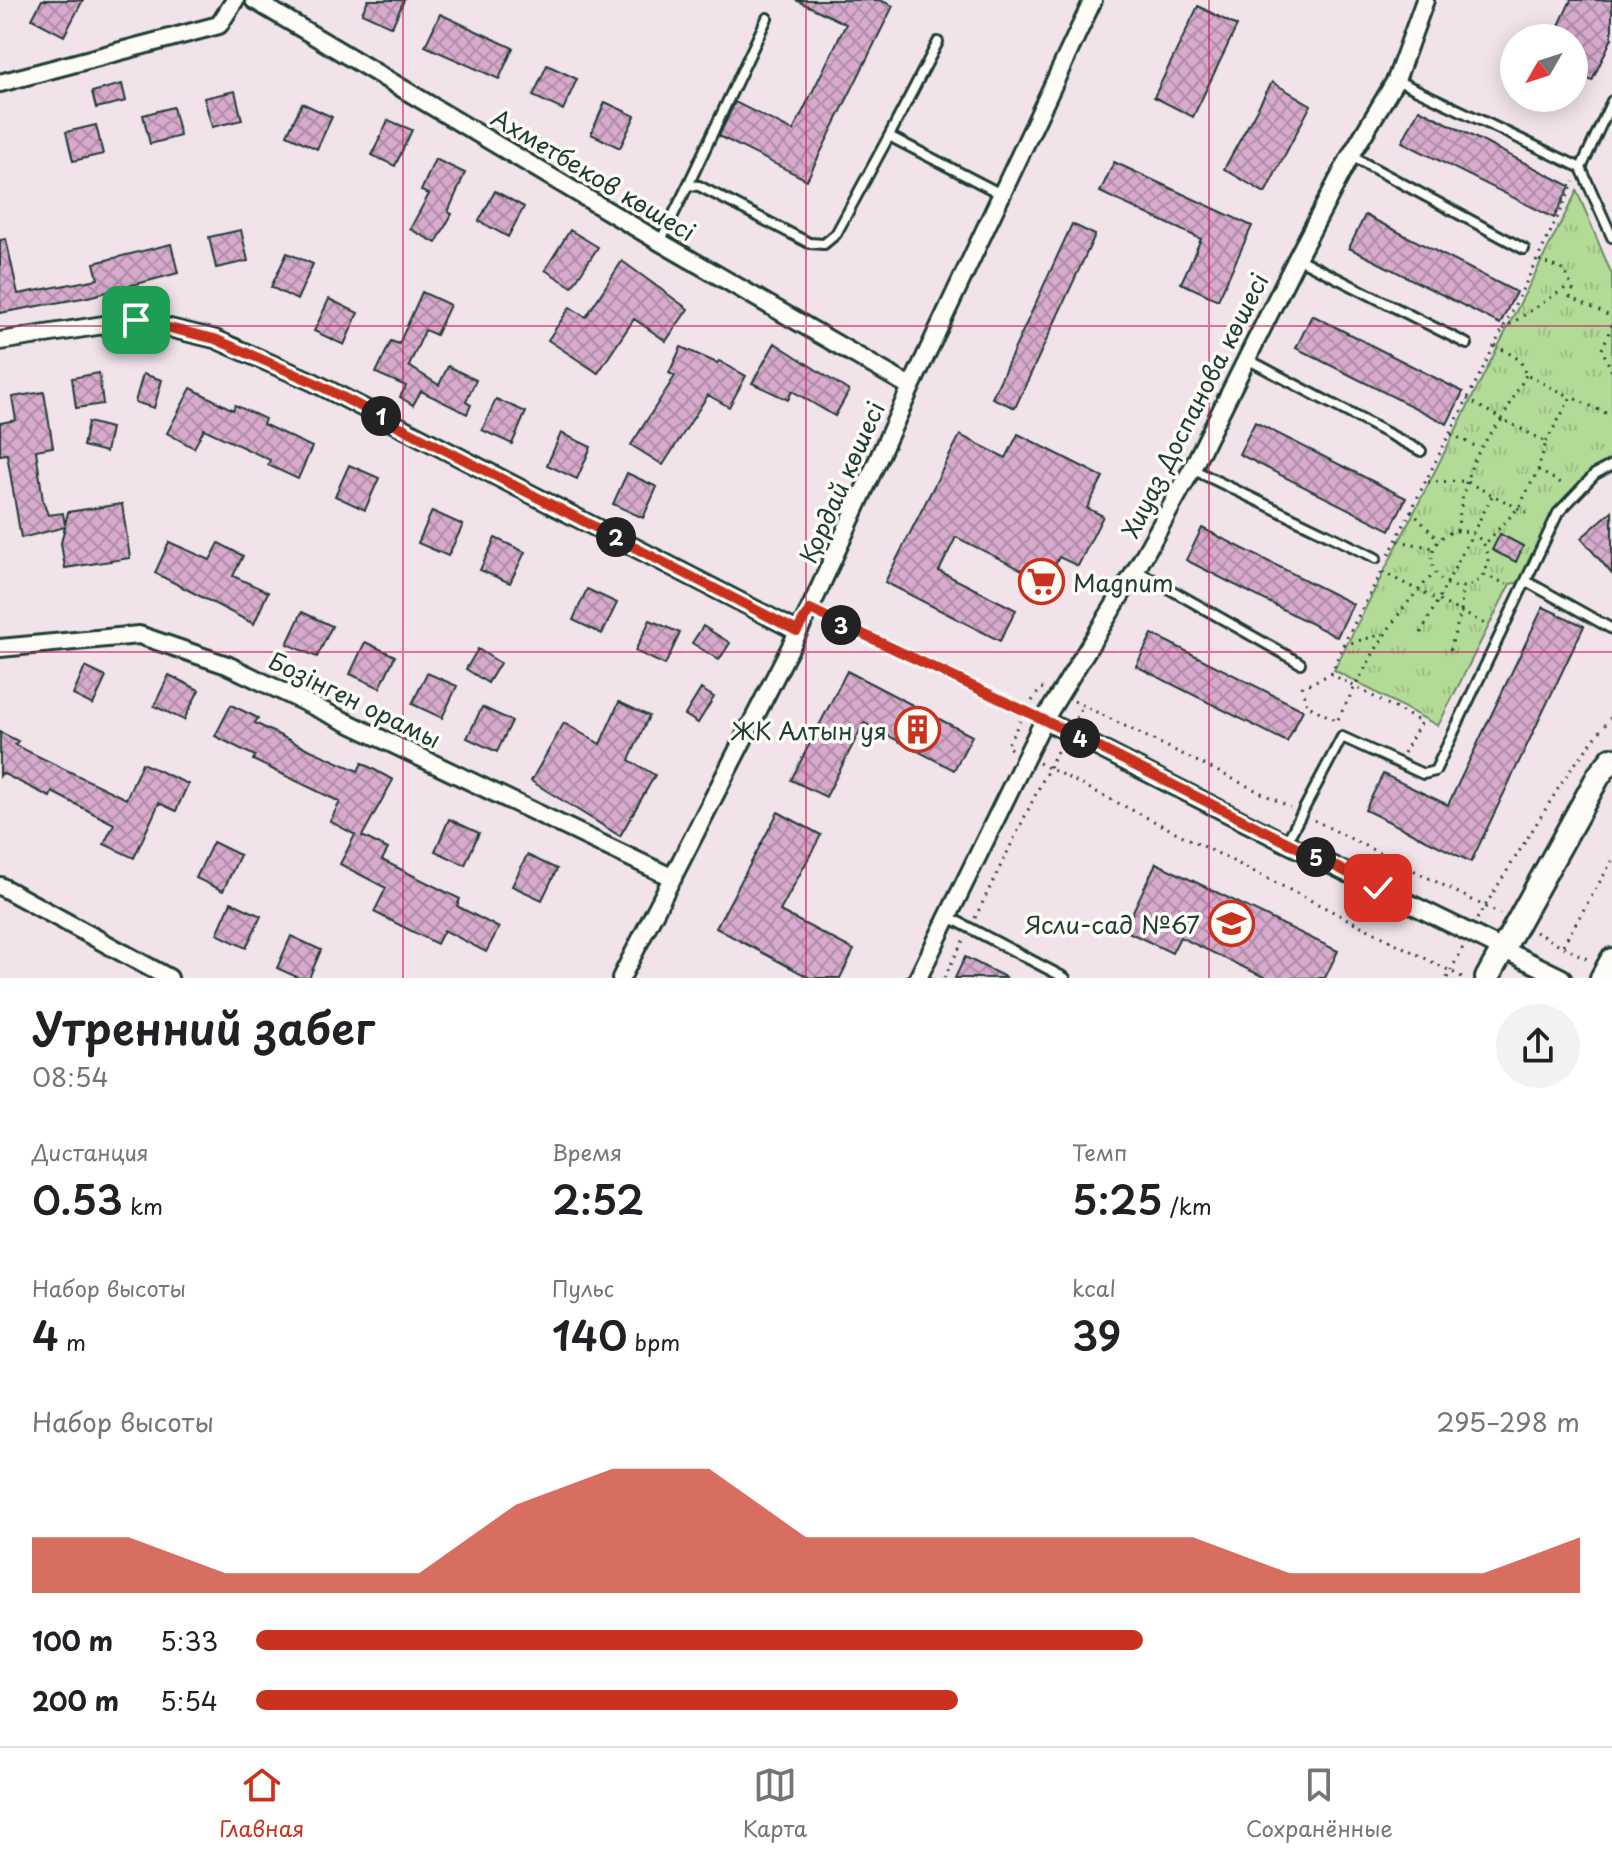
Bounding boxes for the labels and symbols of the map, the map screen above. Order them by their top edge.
north arrow [1500,24,1588,112]
street label: Ахметбеков көшесі [485,99,703,249]
street label: Хиуаз Доспанова көшесі [1111,266,1277,544]
pin [102,286,170,354]
street label: Қордай көшесі [789,395,893,569]
pin: 1 [361,396,401,436]
pin: 2 [596,517,636,557]
supermarket icon: Magnum [1018,558,1066,606]
place label: Magnum [1073,564,1174,600]
pin: 3 [821,605,861,645]
street label: Бозінген орамы [263,642,447,756]
building icon: ЖК Алтын уя [894,706,942,754]
place label: ЖК Алтын уя [731,712,887,748]
pin: 4 [1060,718,1100,758]
pin: 5 [1296,837,1336,877]
pin [1344,854,1412,922]
school or university icon: Ясли-сад №67 [1207,900,1255,948]
place label: Ясли-сад №67 [1025,906,1200,942]

